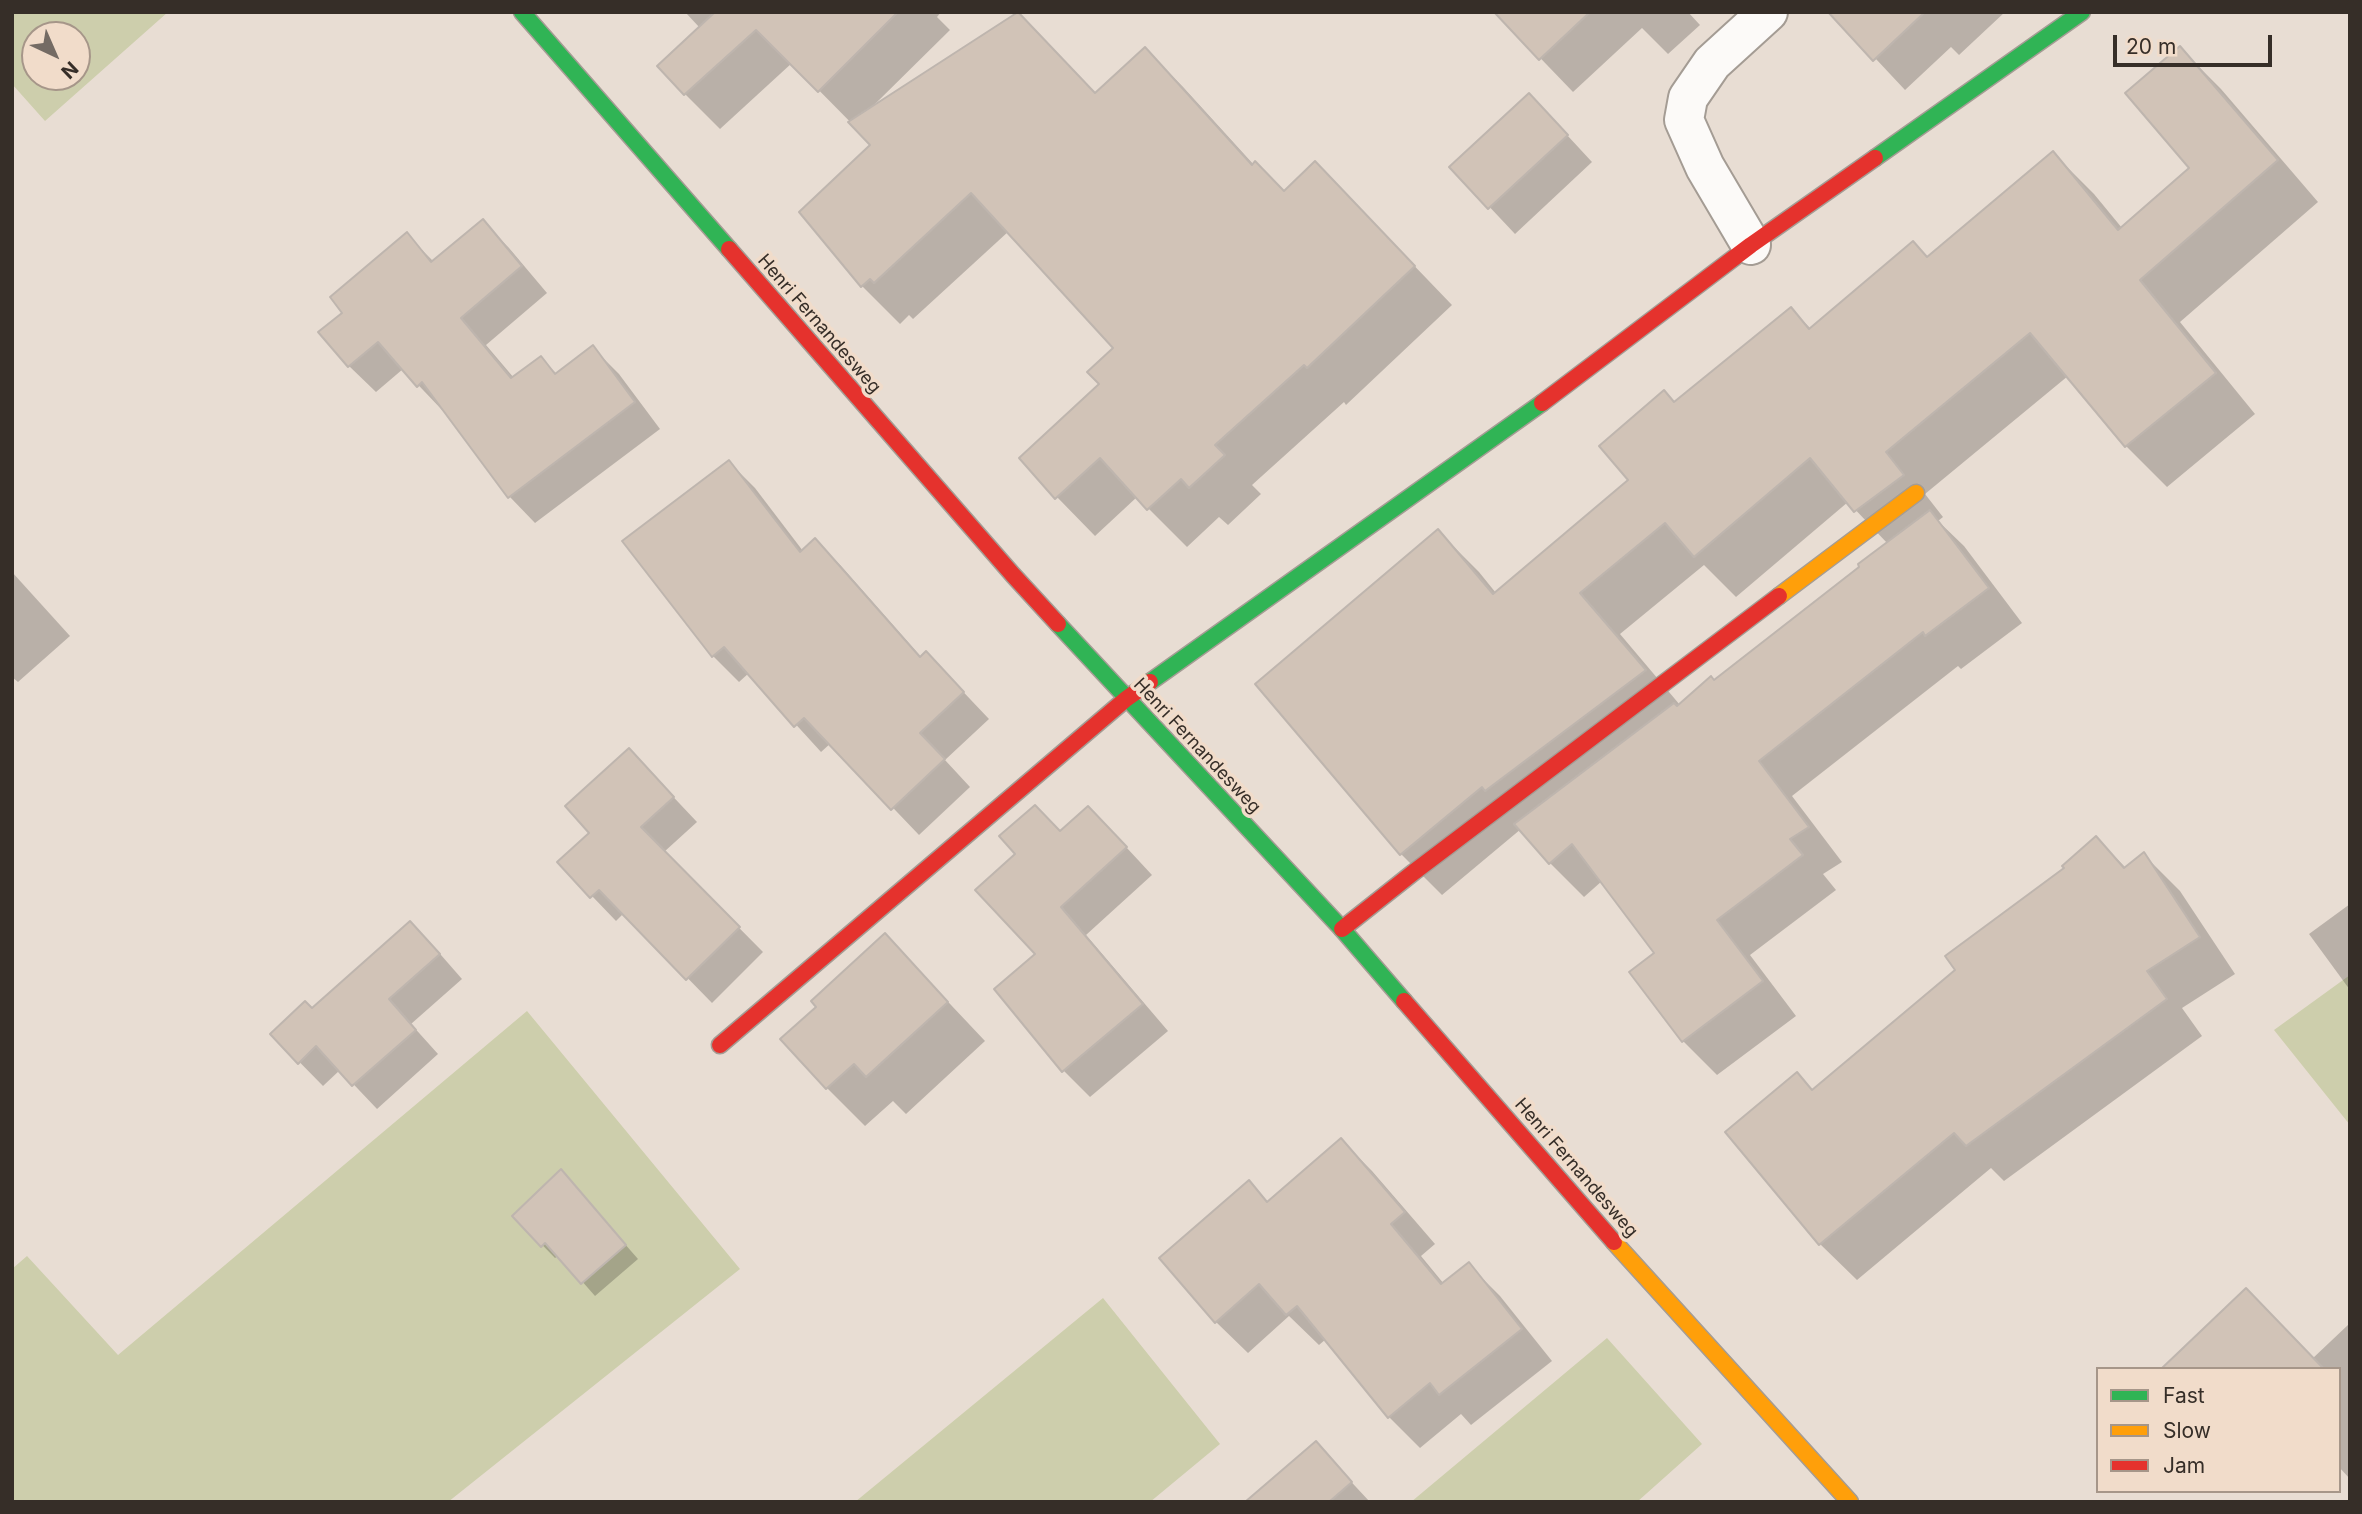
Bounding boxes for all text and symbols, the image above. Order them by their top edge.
north arrow [21,21,91,91]
scale bar [2117,21,2276,65]
text: 20 m [2126,34,2176,59]
text: N [56,57,83,83]
street label: Henri Fernandesweg [753,250,885,398]
street label: Henri Fernandesweg [1129,674,1265,818]
street label: Henri Fernandesweg [1510,1094,1642,1242]
legend [2096,1367,2341,1493]
text: Fast [2163,1383,2205,1408]
text: Slow [2163,1418,2211,1443]
text: Jam [2163,1453,2205,1478]

